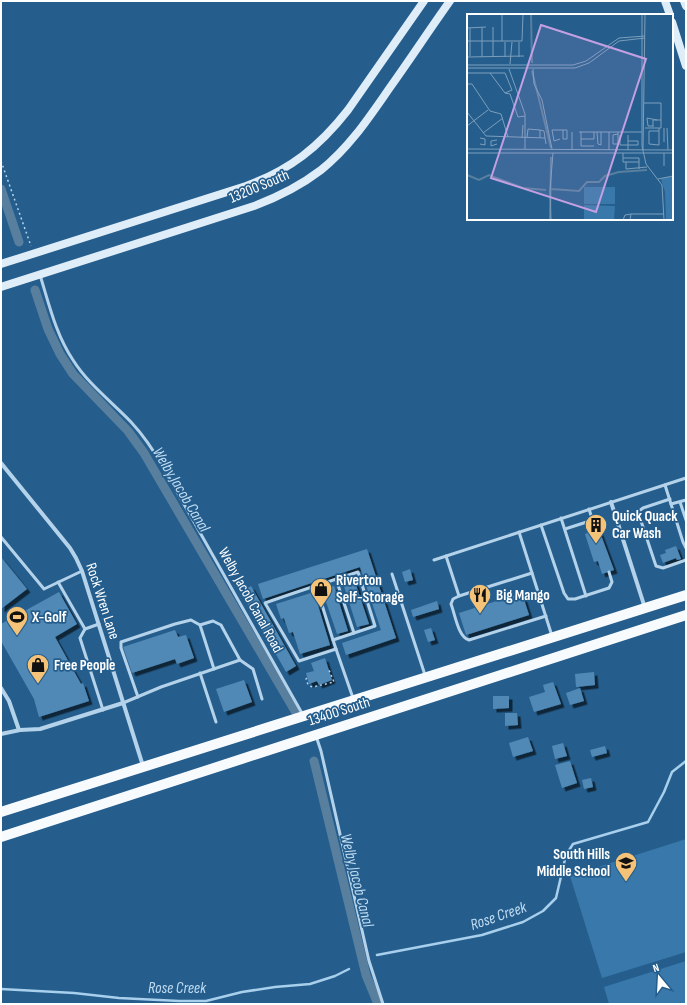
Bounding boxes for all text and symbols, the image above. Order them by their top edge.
inset map [467,14,673,220]
street label: 13200 South [226,165,292,208]
water label: Welby Jacob Canal [148,444,214,537]
place label: Quick Quack Car Wash [612,507,678,543]
building icon: Quick Quack Car Wash [583,512,609,545]
street label: Welby Jacob Canal Road [214,544,287,656]
street label: Rock Wren Lane [81,560,124,642]
place label: Riverton Self-Storage [336,571,404,607]
shop icon: Riverton Self-Storage [308,576,334,609]
restaurant icon: Big Mango [467,582,493,615]
place label: Big Mango [496,586,550,605]
sports icon: X-Golf [4,604,30,637]
place label: X-Golf [31,608,67,627]
shop icon: Free People [25,652,51,685]
place label: Free People [54,656,115,675]
street label: 13400 South [306,693,372,730]
water label: Welby Jacob Canal [336,832,378,930]
place label: South Hills Middle School [537,845,610,881]
school or university icon: South Hills Middle School [613,850,639,883]
water label: Rose Creek [468,898,530,935]
north arrow [639,957,679,997]
text: N [651,961,661,975]
water label: Rose Creek [148,979,207,998]

